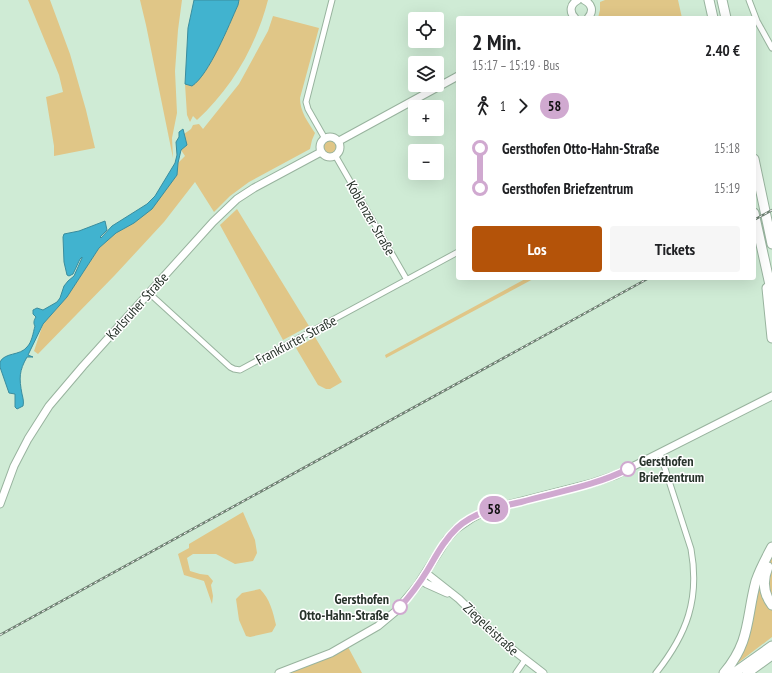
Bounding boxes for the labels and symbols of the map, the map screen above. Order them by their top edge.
street label: Koblenzer Straße [342,178,400,259]
street label: Karlsruher Straße [102,268,172,343]
street label: Frankfurter Straße [253,311,340,369]
place label: Gersthofen Briefzentrum [639,452,704,486]
marker: Gersthofen Briefzentrum [620,461,636,477]
line badge: 58 [476,496,512,522]
place label: Gersthofen Otto-Hahn-Straße [299,590,389,624]
marker: Gersthofen Otto-Hahn-Straße [392,599,408,615]
street label: Ziegeleistraße [459,599,523,659]

